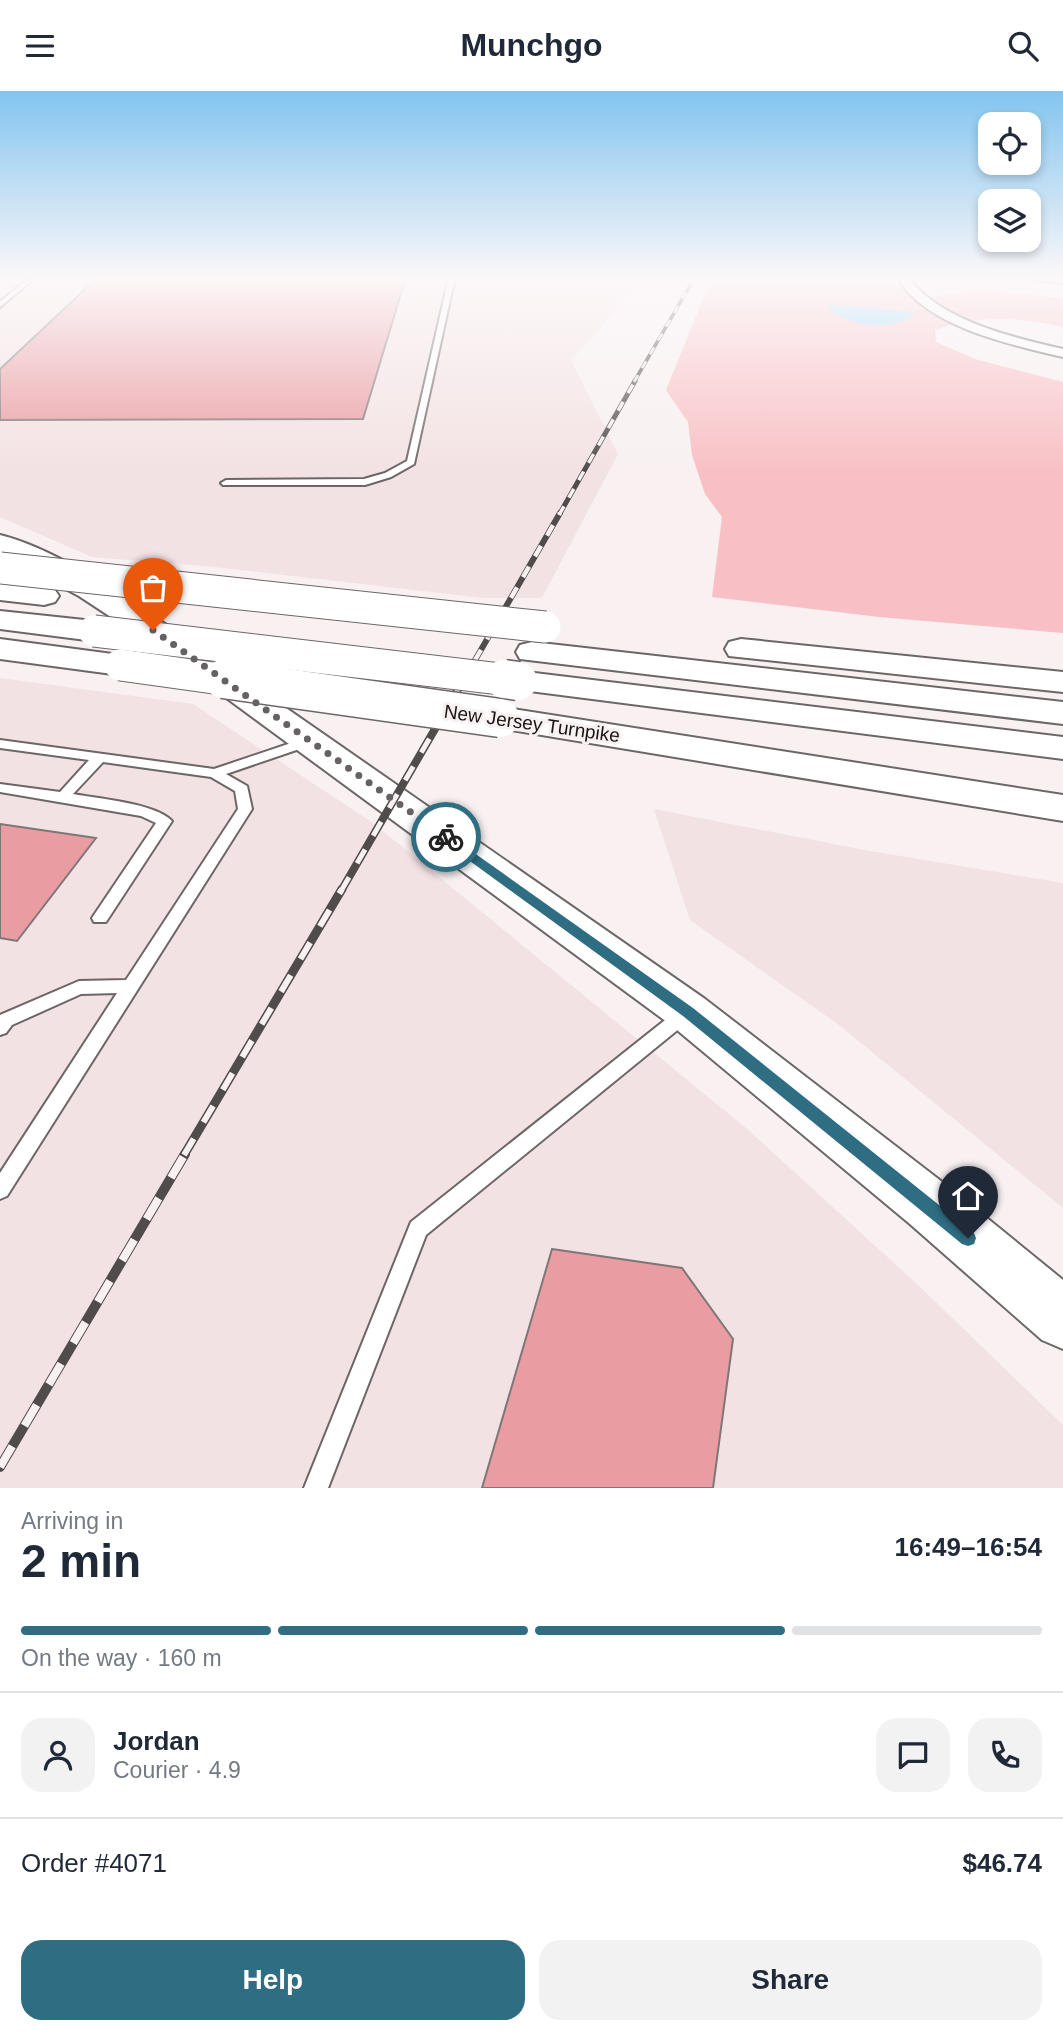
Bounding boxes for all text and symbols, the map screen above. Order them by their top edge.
icon: menu [21,27,59,65]
text: Munchgo [460,27,603,63]
icon: search [1004,27,1042,65]
map controls [978,112,1041,252]
button: locate [978,112,1041,175]
button: layers [978,189,1041,252]
pin [123,558,183,630]
icon: bag [134,569,172,607]
street label: New Jersey Turnpike [443,701,621,746]
courier [411,802,481,872]
icon: bike [427,818,465,856]
pin [938,1166,998,1238]
icon: home [949,1177,987,1215]
text: Arriving in [21,1508,123,1534]
text: 16:49–16:54 [895,1532,1042,1562]
text: 2 min [21,1535,141,1587]
text: On the way · 160 m [21,1645,222,1671]
button: person [21,1718,95,1792]
button: chat [876,1718,950,1792]
button: phone [968,1718,1042,1792]
text: Jordan [113,1726,200,1756]
text: Courier · 4.9 [113,1757,241,1783]
text: Order #4071 [21,1848,167,1878]
text: $46.74 [962,1848,1042,1878]
button: Help [21,1940,525,2020]
button: Share [539,1940,1042,2020]

